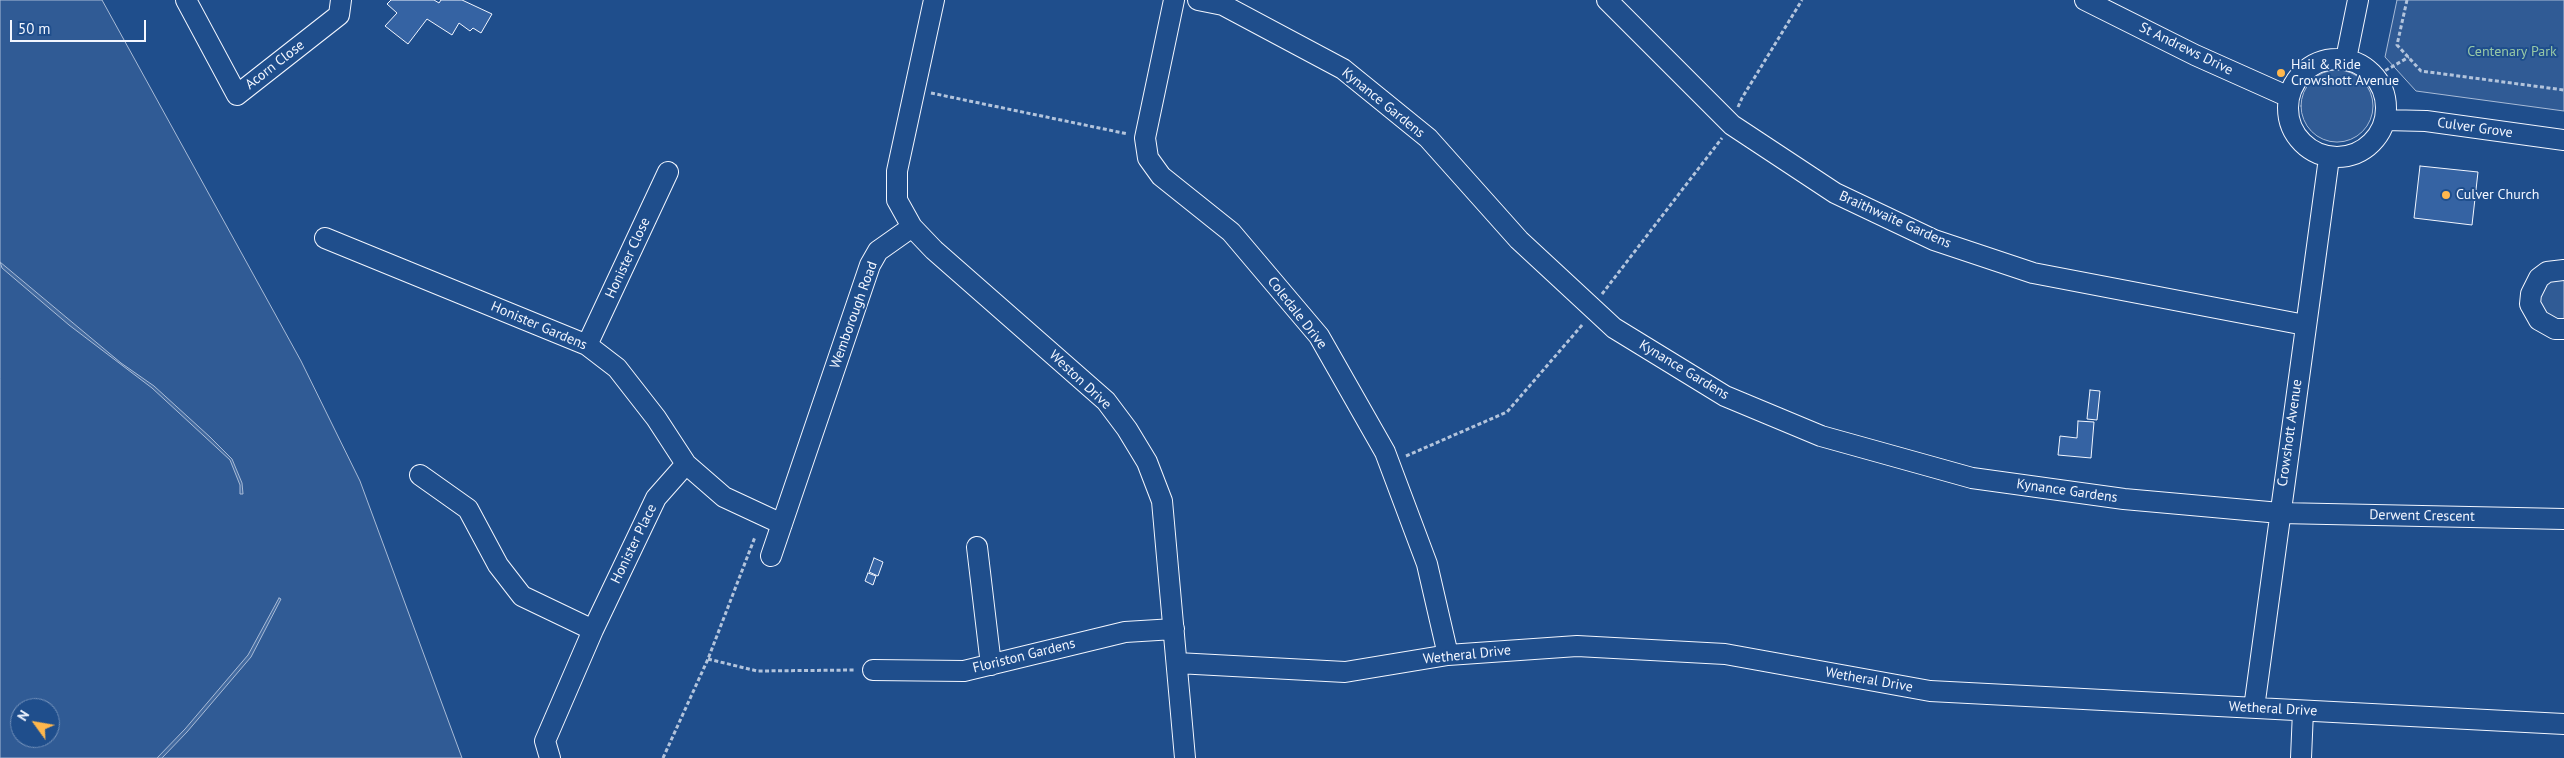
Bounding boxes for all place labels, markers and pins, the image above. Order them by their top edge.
place label: Hail & Ride Crowshott Avenue [2291,57,2399,90]
marker: Hail & Ride Crowshott Avenue [2275,67,2287,79]
place label: Culver Church [2456,187,2540,203]
marker: Culver Church [2440,189,2452,201]

